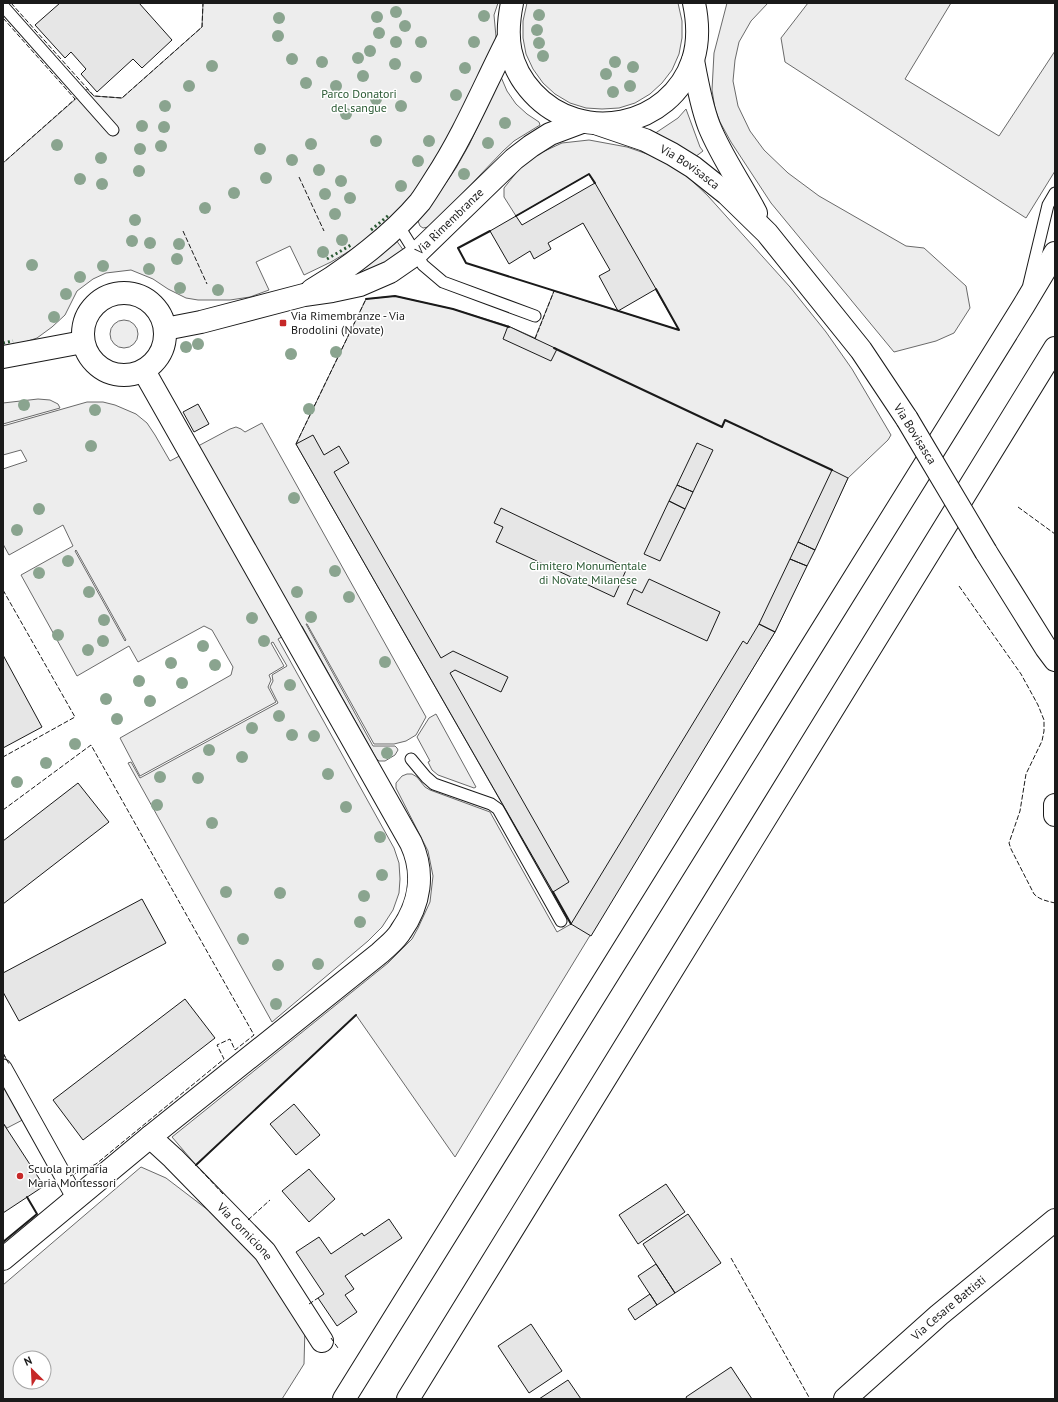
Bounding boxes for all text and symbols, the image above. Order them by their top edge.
park label: Parco Donatori del sangue [321,86,397,115]
street label: Via Bovisasca [657,141,723,192]
street label: Via Rimembranze [411,185,487,258]
place label: Via Rimembranze - Via Brodolini (Novate) [290,308,405,337]
marker: Via Rimembranze - Via Brodolini (Novate) [278,318,288,328]
street label: Via Bovisasca [890,400,940,467]
park label: Cimitero Monumentale di Novate Milanese [529,558,647,587]
place label: Scuola primaria Maria Montessori [28,1161,116,1190]
marker: Scuola primaria Maria Montessori [15,1171,25,1181]
street label: Via Cornicione [213,1199,276,1263]
street label: Via Cesare Battisti [907,1272,989,1344]
north arrow [12,1350,52,1390]
text: N [22,1353,34,1369]

